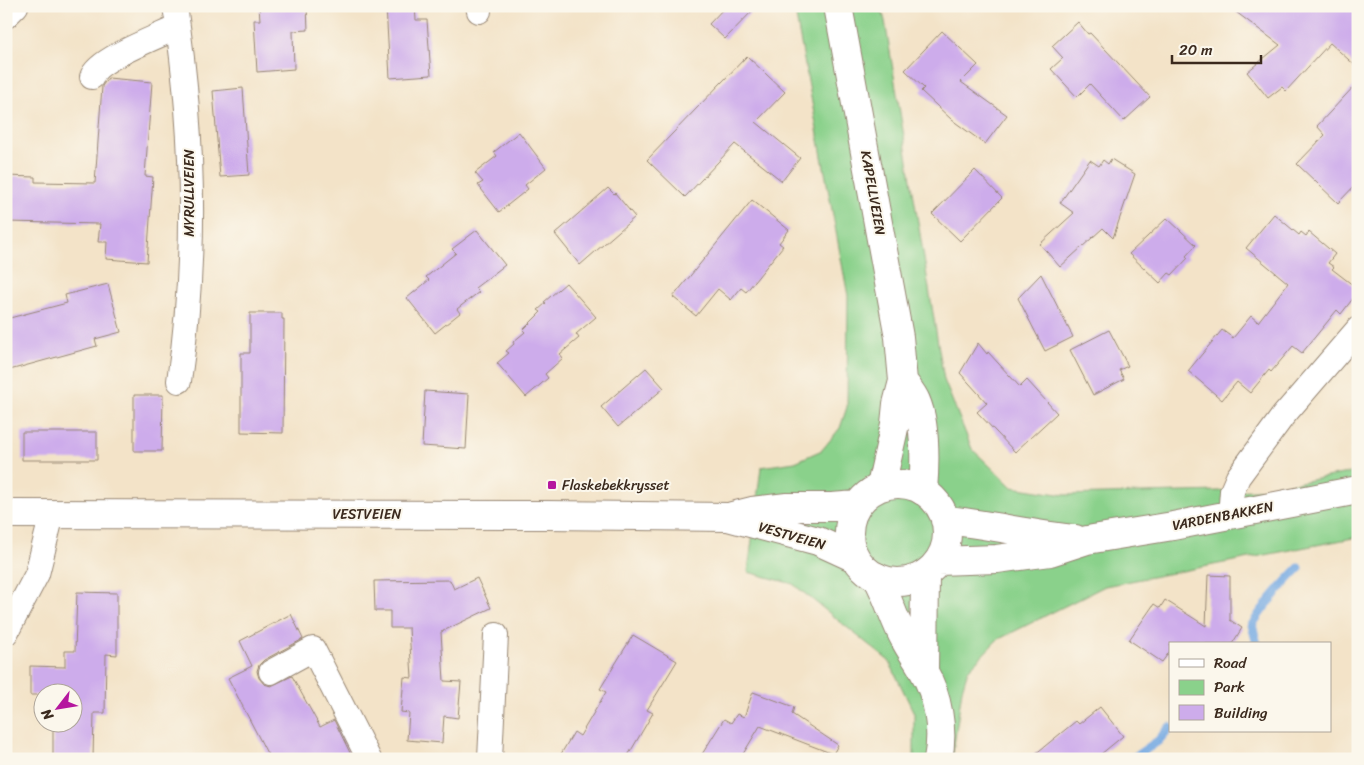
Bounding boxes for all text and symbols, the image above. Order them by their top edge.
scale bar [1172,32,1260,64]
text: 20 m [1179,37,1213,63]
street label: MYRULLVEIEN [177,149,202,237]
street label: KAPELLVEIEN [853,149,893,238]
place label: Flaskebekkrysset [562,473,670,498]
marker: Flaskebekkrysset [546,479,558,491]
street label: VARDENBAKKEN [1170,494,1276,538]
street label: VESTVEIEN [333,502,402,527]
street label: VESTVEIEN [755,514,829,558]
legend [1169,642,1332,732]
text: Road [1214,650,1247,676]
text: Park [1214,674,1245,700]
north arrow [32,682,82,732]
text: Building [1214,700,1268,726]
text: N [34,704,61,726]

